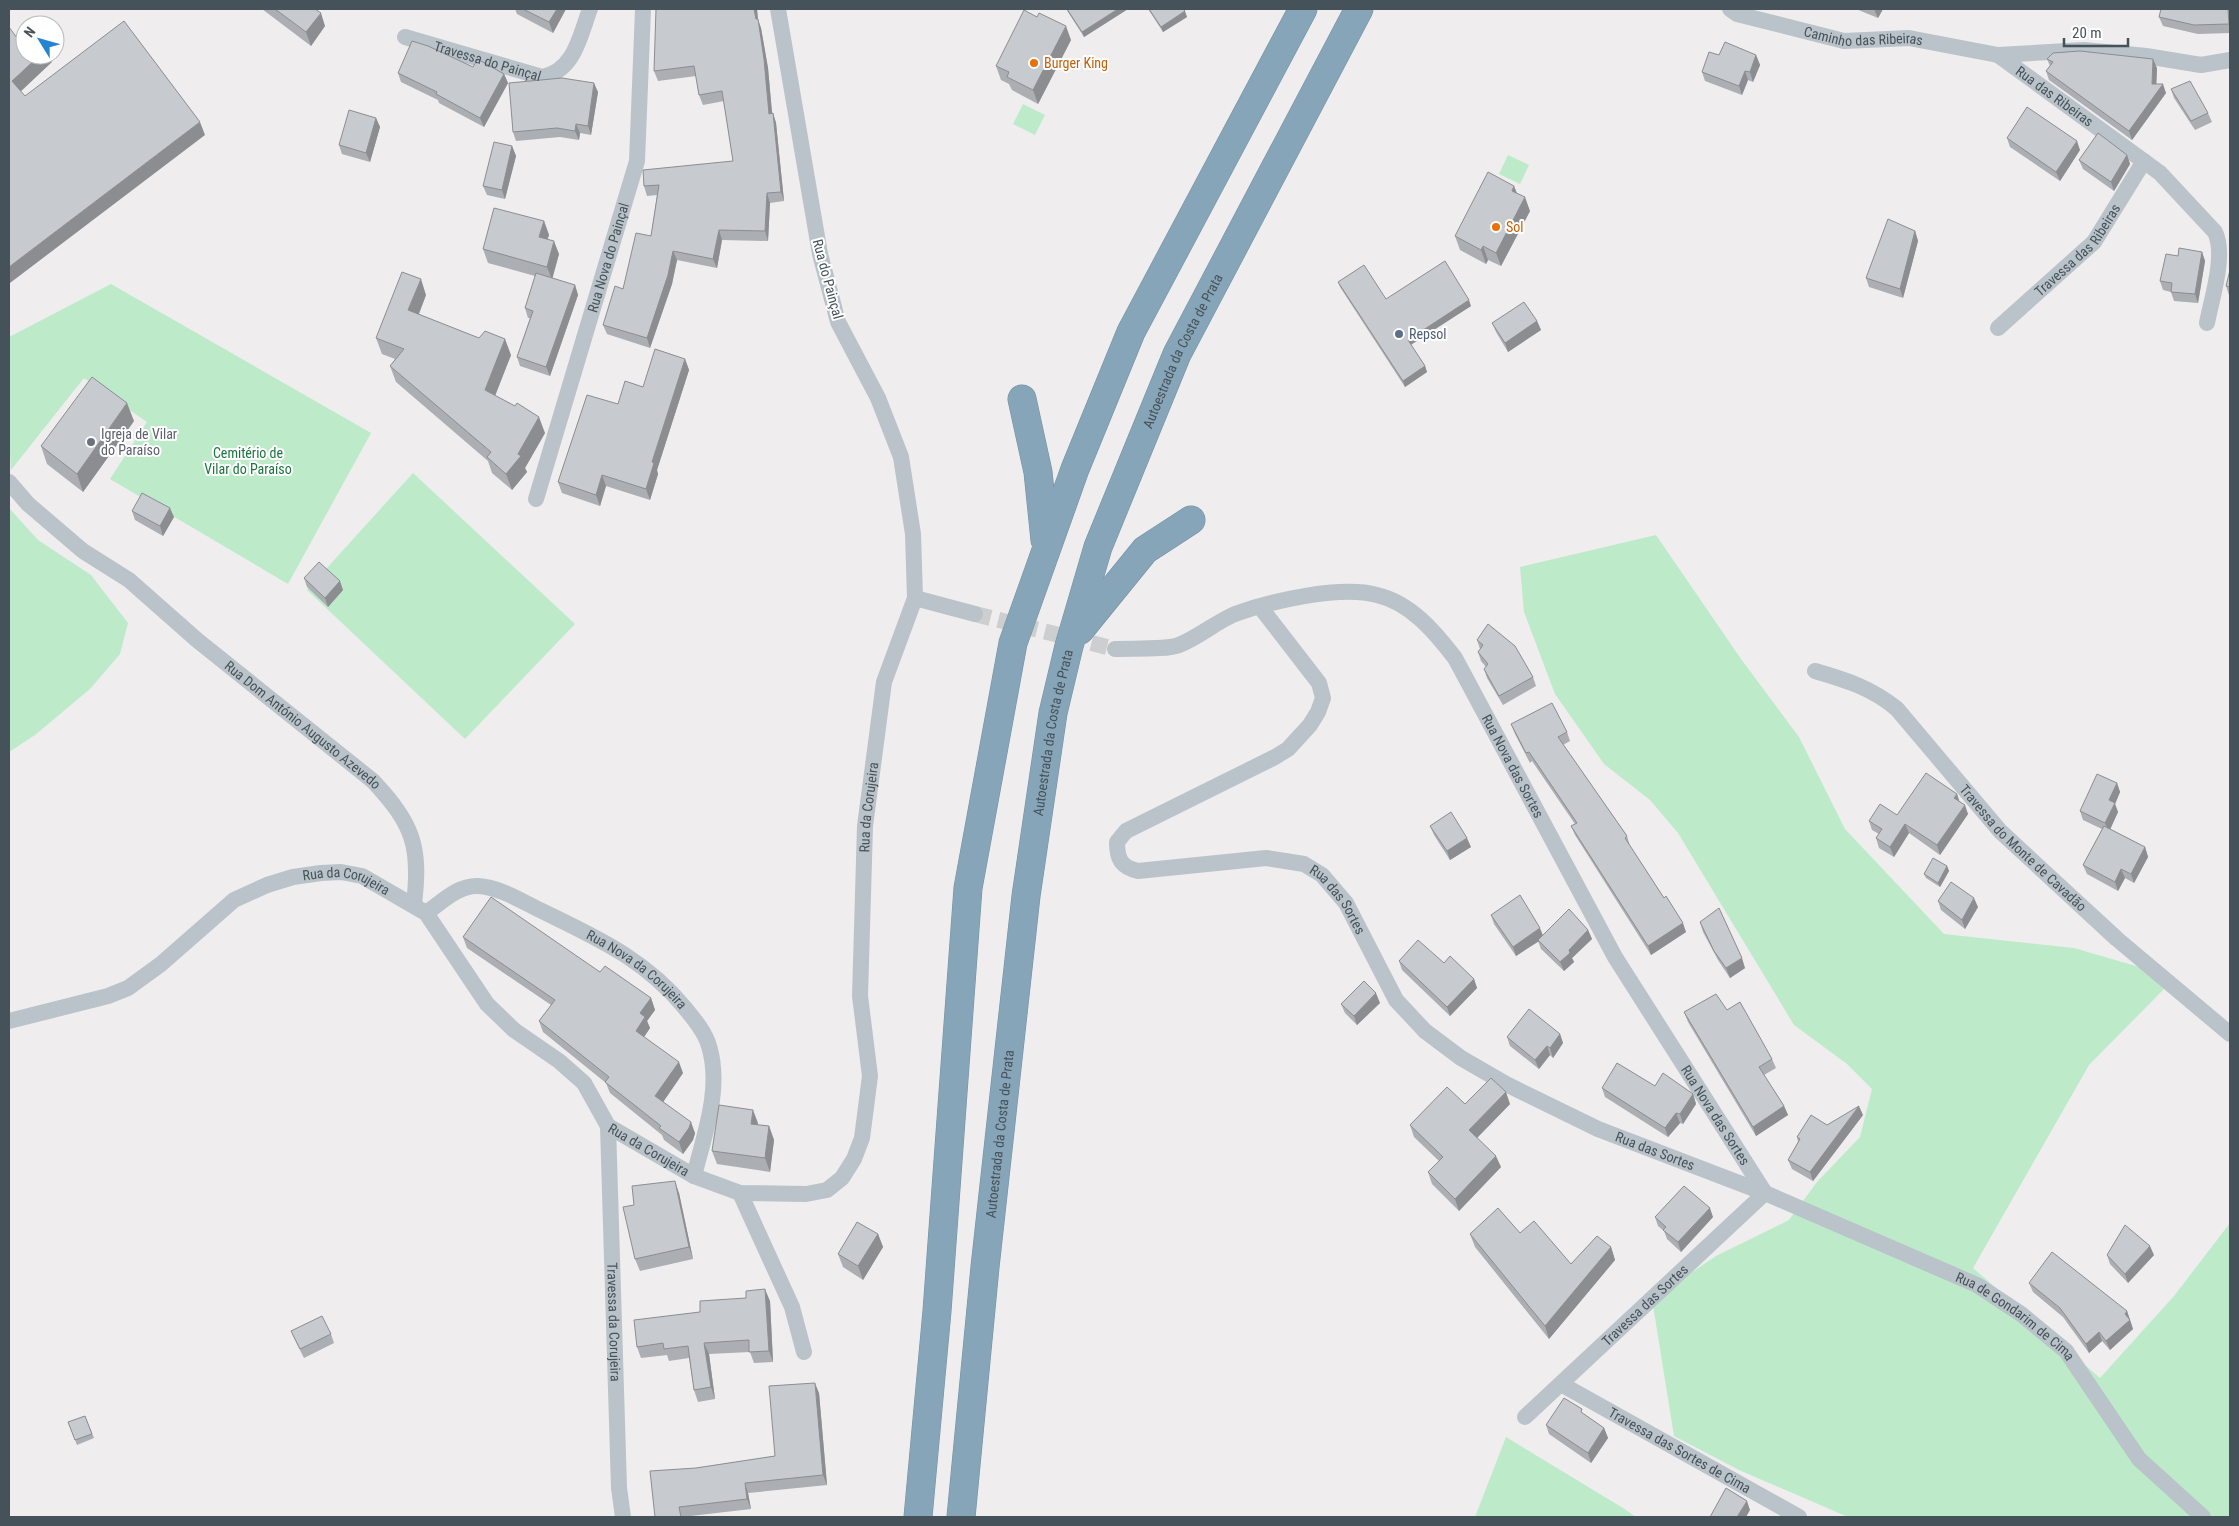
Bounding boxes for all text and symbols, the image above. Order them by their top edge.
north arrow [15,15,65,65]
scale bar [2064,15,2128,47]
street label: Caminho das Ribeiras [1802,23,1924,49]
text: N [21,24,39,40]
text: 20 m [2072,24,2102,42]
street label: Travessa do Painçal [432,38,543,84]
place label: Burger King [1044,55,1108,71]
marker: Burger King [1028,57,1040,69]
street label: Rua das Ribeiras [2013,63,2096,130]
street label: Rua Nova do Painçal [584,201,632,314]
street label: Travessa das Ribeiras [2031,201,2124,299]
place label: Sol [1506,219,1524,235]
marker: Sol [1490,221,1502,233]
street label: Rua do Painçal [810,237,846,321]
street label: Autoestrada da Costa de Prata [1139,271,1226,431]
place label: Repsol [1409,326,1447,342]
marker: Repsol [1393,328,1405,340]
place label: Igreja de Vilar do Paraíso [101,426,177,458]
marker: Igreja de Vilar do Paraíso [85,436,97,448]
park label: Cemitério de Vilar do Paraíso [204,445,292,477]
street label: Autoestrada da Costa de Prata [1030,648,1076,817]
street label: Rua Dom António Augusto Azevedo [222,657,384,792]
street label: Rua Nova das Sortes [1479,712,1547,820]
street label: Rua da Corujeira [856,761,881,853]
street label: Travessa do Monte de Cavadão [1956,781,2090,915]
street label: Rua das Sortes [1307,862,1369,937]
street label: Rua da Corujeira [301,864,393,898]
street label: Rua Nova da Corujeira [584,927,690,1012]
street label: Autoestrada da Costa de Prata [982,1049,1017,1219]
street label: Rua Nova das Sortes [1678,1062,1753,1168]
street label: Rua da Corujeira [606,1120,692,1179]
street label: Rua das Sortes [1613,1128,1697,1173]
street label: Travessa das Sortes [1599,1261,1691,1349]
street label: Travessa da Corujeira [604,1262,624,1382]
street label: Rua de Gondarim de Cima [1953,1269,2078,1364]
street label: Travessa das Sortes de Cima [1606,1404,1754,1496]

